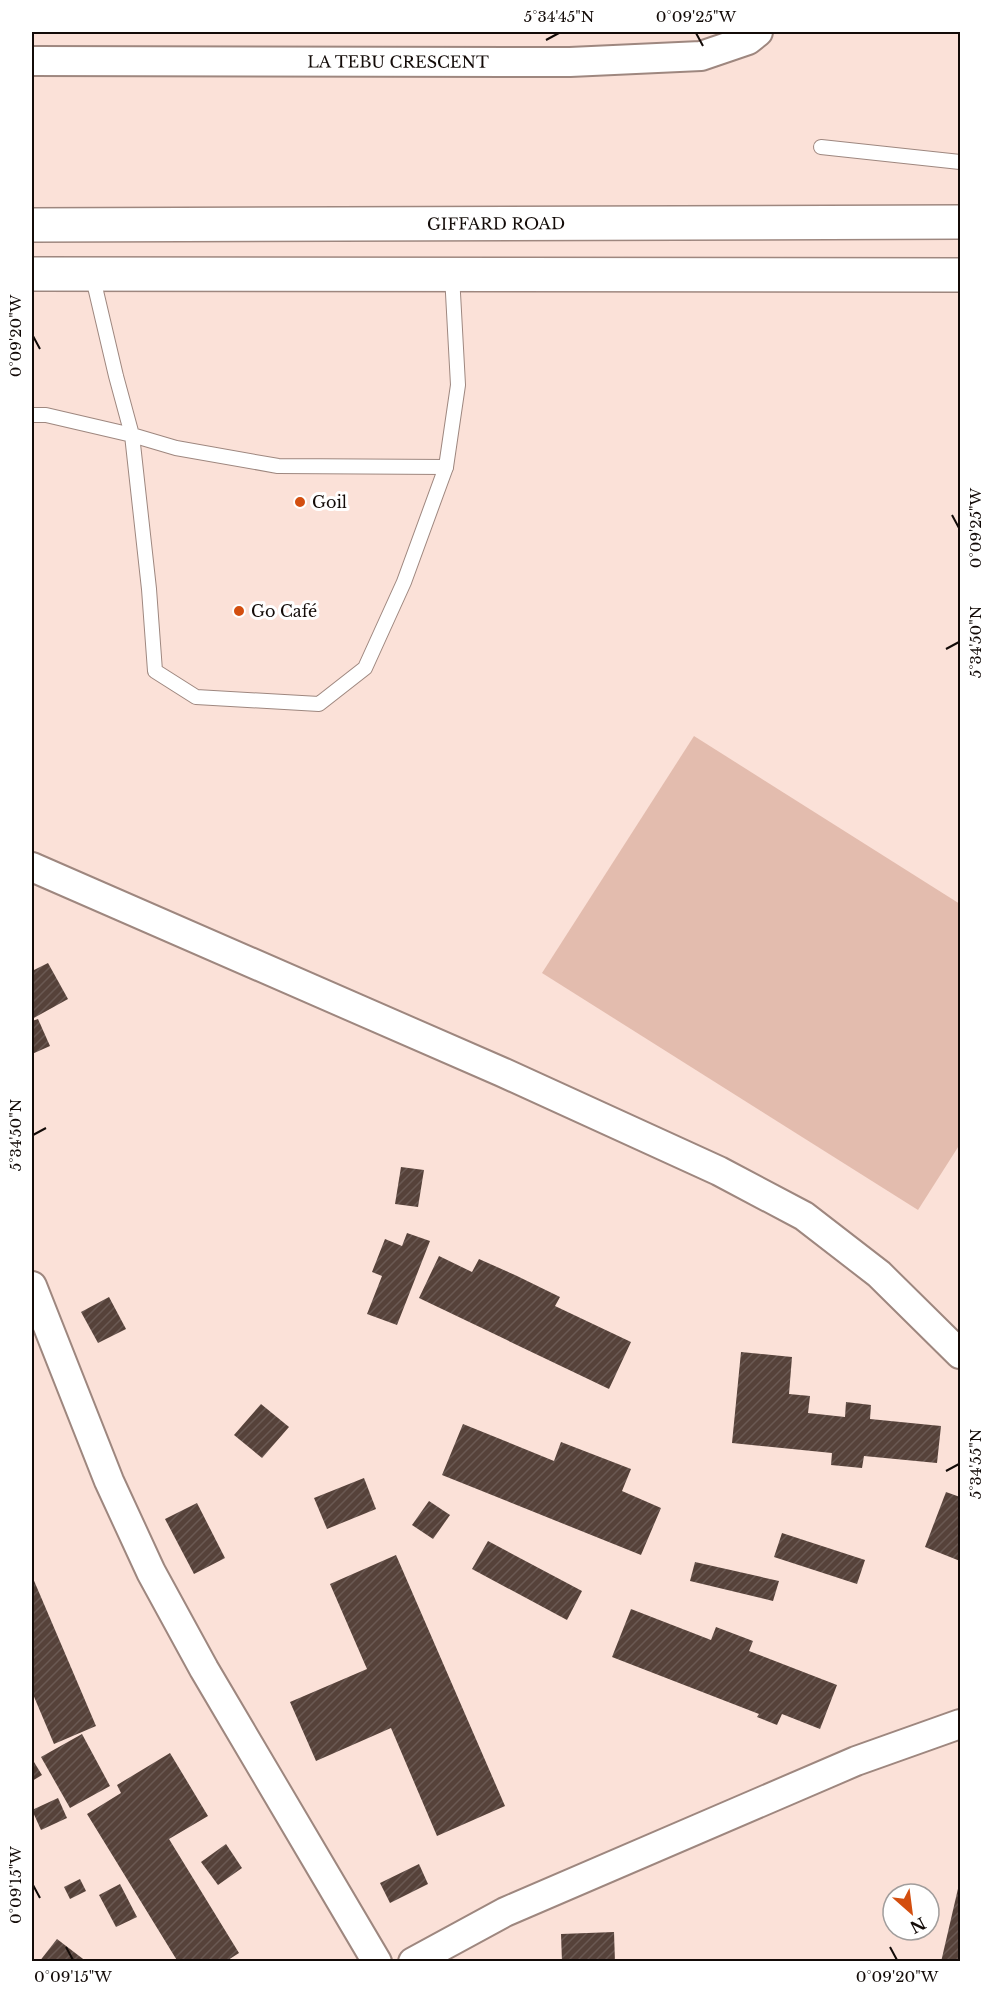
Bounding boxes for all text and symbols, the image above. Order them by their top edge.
text: 5°34'45"N [524,7,594,26]
text: 0°09'25"W [656,7,737,26]
street label: LA TEBU CRESCENT [307,52,489,72]
street label: GIFFARD ROAD [427,213,565,234]
text: 0°09'20"W [6,294,25,377]
text: 0°09'25"W [966,487,985,568]
place label: Goil [312,492,347,512]
marker: Goil [293,495,307,509]
place label: Go Café [251,601,317,621]
marker: Go Café [232,604,246,618]
text: 5°34'50"N [966,606,985,678]
text: 5°34'50"N [6,1099,25,1171]
text: 5°34'55"N [966,1429,985,1499]
text: 0°09'15"W [6,1846,25,1924]
north arrow [881,1882,941,1942]
text: N [907,1913,929,1938]
text: 0°09'15"W [34,1967,112,1986]
text: 0°09'20"W [856,1967,939,1986]

